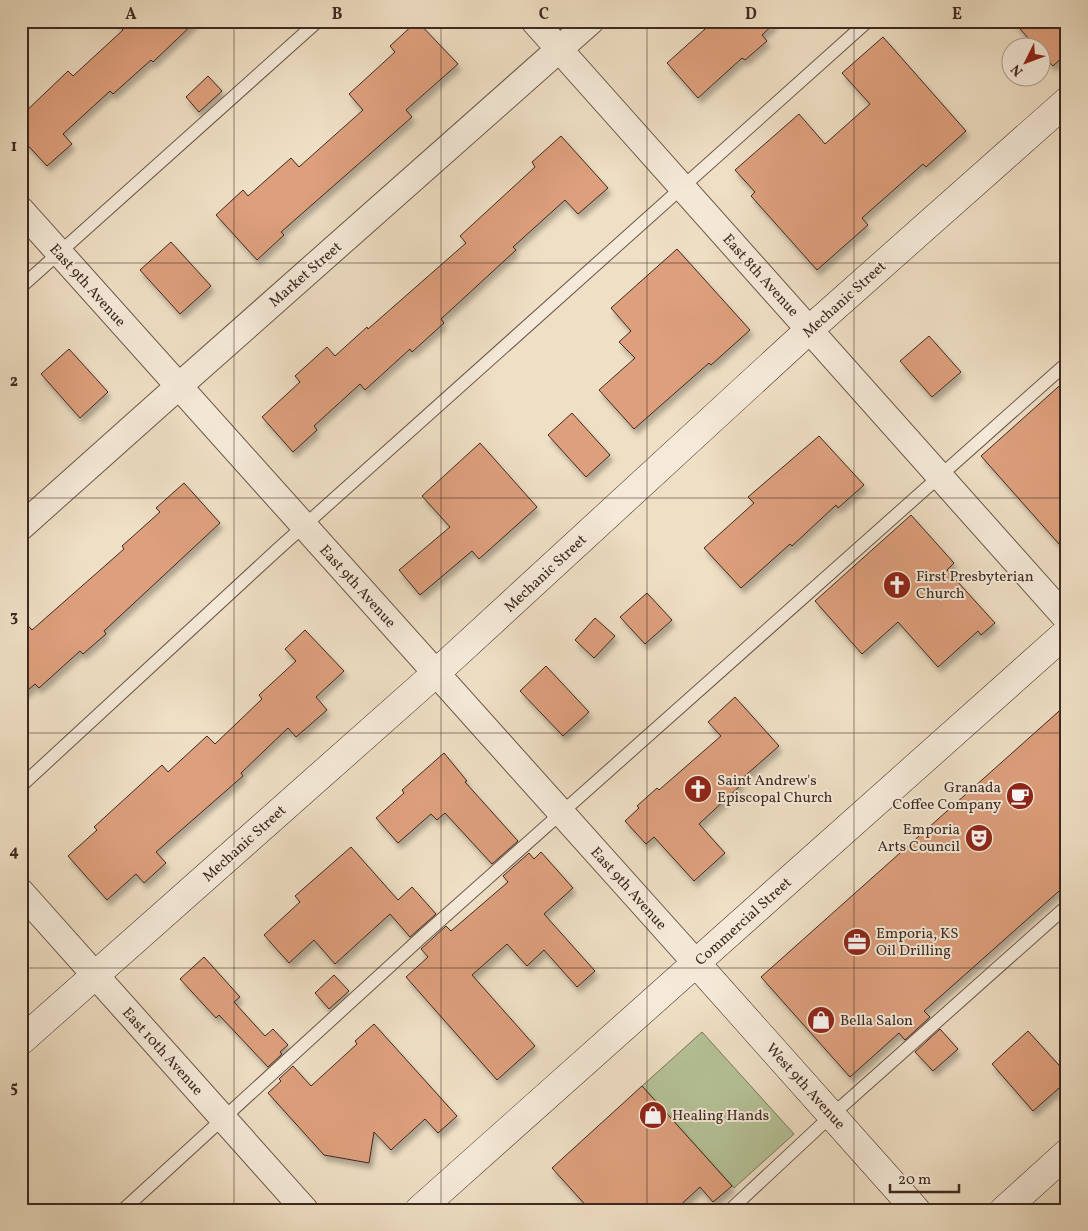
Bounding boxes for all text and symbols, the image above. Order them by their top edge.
text: A [125,4,137,26]
text: B [332,4,343,26]
text: C [539,4,549,26]
text: D [745,4,757,26]
text: E [952,4,962,26]
north arrow [1000,38,1050,88]
text: N [1007,60,1028,80]
text: 1 [11,136,17,158]
street label: East 8th Avenue [717,230,803,322]
street label: Market Street [265,238,347,313]
street label: East 9th Avenue [44,240,130,332]
street label: Mechanic Street [799,257,891,343]
text: 2 [10,371,18,393]
street label: Mechanic Street [500,530,592,618]
street label: East 9th Avenue [314,541,400,633]
place label: First Presbyterian Church [916,567,1034,605]
church icon: First Presbyterian Church [882,570,912,600]
text: 3 [10,606,18,628]
place label: Saint Andrew's Episcopal Church [717,771,833,809]
church icon: Saint Andrew's Episcopal Church [683,774,713,804]
place label: Granada Coffee Company [892,778,1001,816]
cafe icon: Granada Coffee Company [1005,781,1035,811]
street label: Mechanic Street [199,801,291,887]
place label: Emporia Arts Council [878,820,960,858]
theatre icon: Emporia Arts Council [964,823,994,853]
text: 4 [9,841,19,863]
street label: East 9th Avenue [585,843,671,935]
street label: Commercial Street [691,873,797,971]
place label: Emporia, KS Oil Drilling [876,924,958,962]
office icon: Emporia, KS Oil Drilling [842,927,872,957]
street label: East 10th Avenue [117,1003,207,1101]
shop icon: Bella Salon [806,1005,836,1035]
place label: Bella Salon [840,1011,913,1032]
street label: West 9th Avenue [760,1039,849,1135]
text: 5 [10,1077,18,1099]
shop icon: Healing Hands [638,1100,668,1130]
place label: Healing Hands [672,1106,769,1127]
scale bar [890,1161,959,1193]
text: 20 m [898,1170,931,1191]

